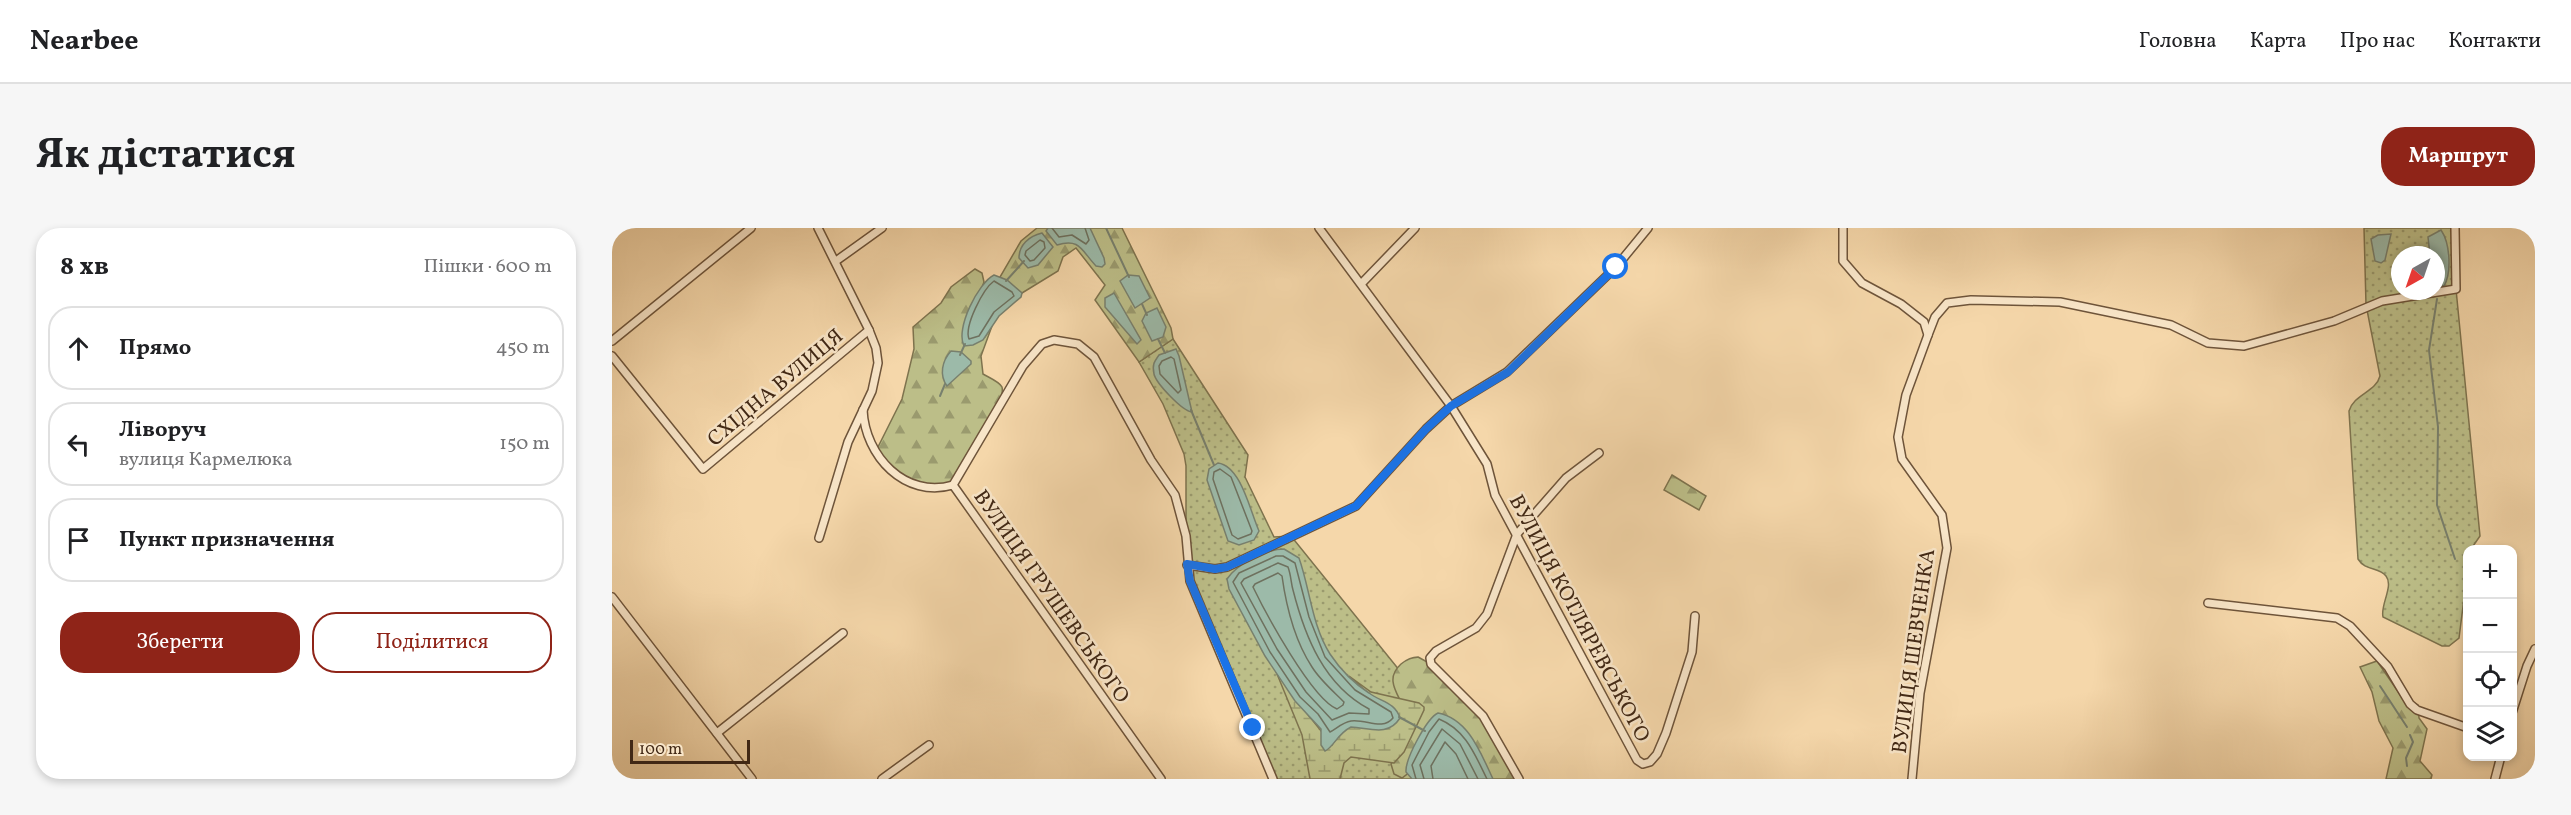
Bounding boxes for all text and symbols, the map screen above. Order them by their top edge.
text: Nearbee [30,22,139,61]
text: Головна [2139,27,2217,56]
text: Карта [2250,27,2307,56]
text: Про нас [2340,27,2415,56]
text: Контакти [2448,27,2541,56]
text: Як дістатися [36,127,296,186]
button: Маршрут [2381,127,2535,186]
north arrow [2391,246,2445,300]
text: 8 хв [60,249,109,285]
text: Пішки · 600 m [424,253,552,281]
route start [1602,253,1628,279]
street label: СХІДНА ВУЛИЦЯ [702,323,850,454]
icon: ahead [62,332,95,365]
text: Прямо [119,333,191,364]
text: 450 m [496,334,550,362]
text: Ліворуч [119,415,206,446]
icon: left [62,428,95,461]
text: 150 m [499,430,550,458]
text: вулиця Кармелюка [119,446,292,474]
street label: ВУЛИЦЯ ГРУШЕВСЬКОГО [966,484,1136,710]
street label: ВУЛИЦЯ КОТЛЯРЕВСЬКОГО [1501,490,1656,747]
icon: arrive [62,524,95,557]
text: Пункт призначення [119,525,335,556]
map controls [2463,545,2517,761]
button: + [2463,545,2517,599]
street label: ВУЛИЦЯ ШЕВЧЕНКА [1886,547,1943,755]
button: − [2463,599,2517,653]
button: Зберегти [60,612,300,673]
button: Поділитися [312,612,552,673]
button: locate [2463,653,2517,707]
button: layers [2463,707,2517,761]
route end [1239,714,1265,740]
scale bar [630,737,750,764]
text: 100 m [639,739,682,761]

